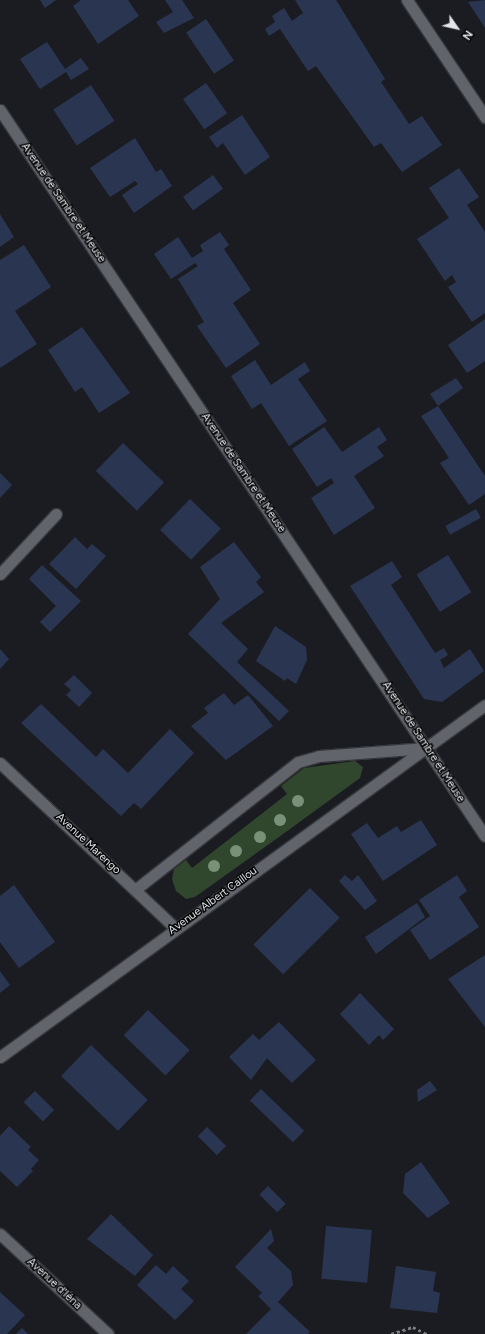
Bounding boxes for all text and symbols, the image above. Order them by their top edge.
north arrow [437,8,477,48]
text: N [460,28,475,42]
street label: Avenue de Sambre et Meuse [18,141,108,265]
street label: Avenue de Sambre et Meuse [198,411,288,535]
street label: Avenue de Sambre et Meuse [379,679,467,805]
street label: Avenue Marengo [53,811,123,877]
street label: Avenue Albert Caillou [166,864,260,938]
street label: Avenue d'Iéna [24,1256,84,1312]

